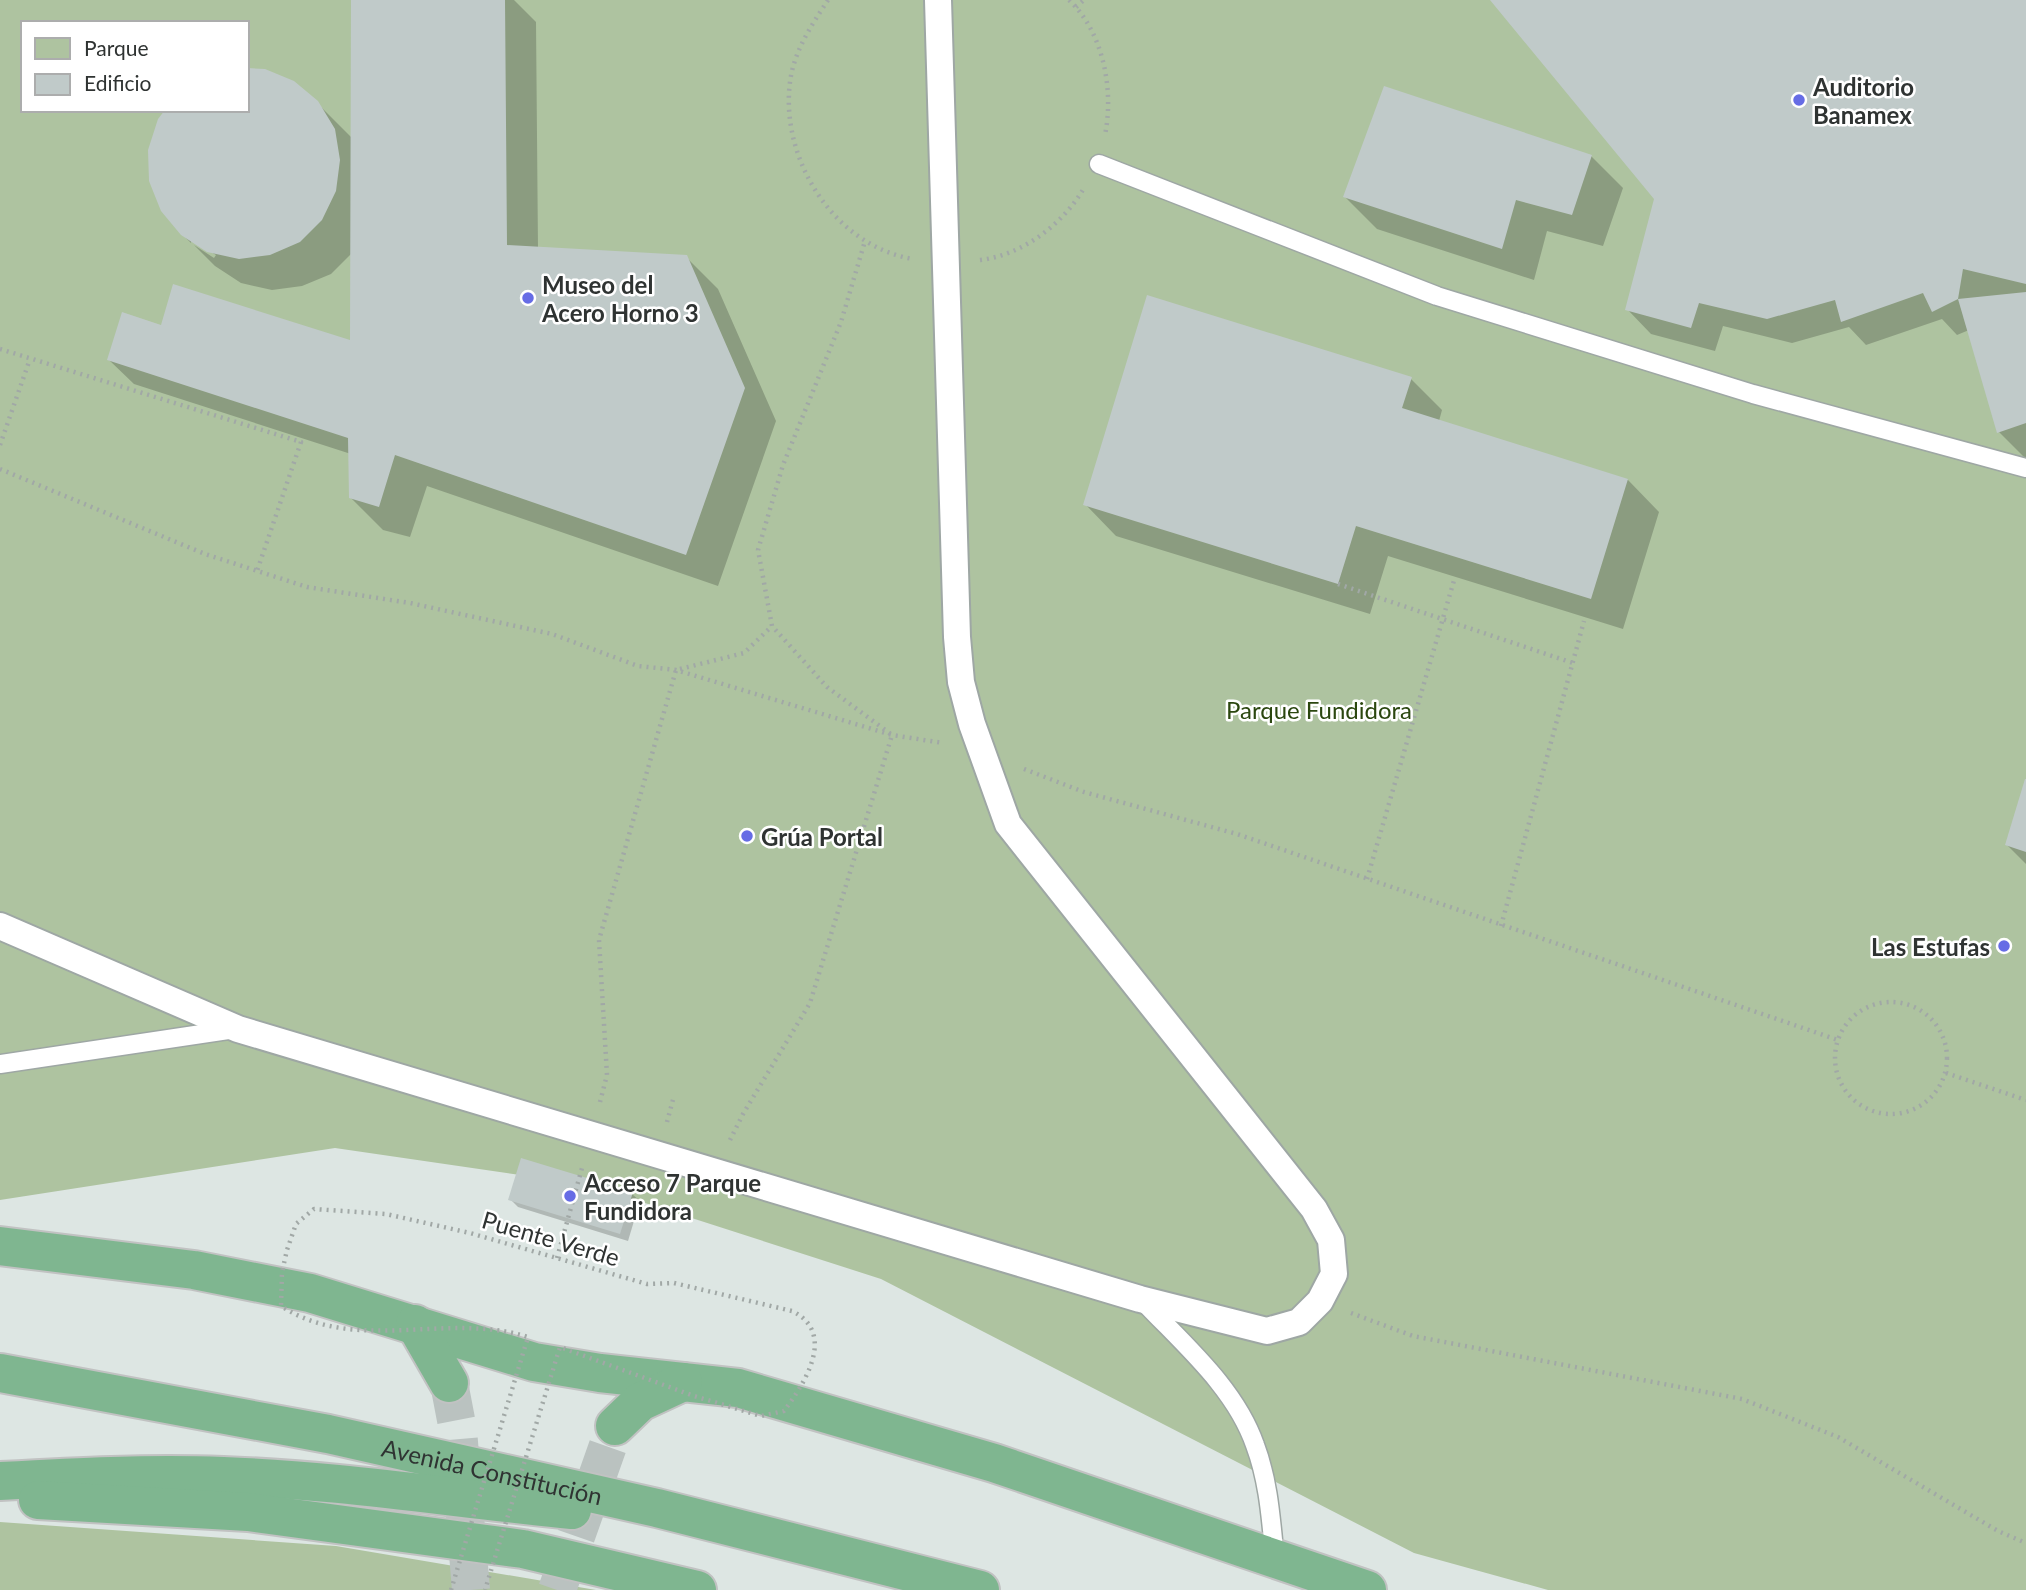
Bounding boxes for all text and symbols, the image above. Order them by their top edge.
legend [21,21,248,112]
text: Parque [84,35,149,60]
text: Edificio [84,70,152,95]
place label: Auditorio Banamex [1812,72,1914,129]
marker: Auditorio Banamex [1791,92,1807,108]
place label: Museo del Acero Horno 3 [541,270,699,327]
marker: Museo del Acero Horno 3 [520,290,536,306]
park label: Parque Fundidora [1226,695,1412,724]
place label: Grúa Portal [761,822,883,851]
marker: Grúa Portal [739,828,755,844]
place label: Las Estufas [1871,932,1990,961]
marker: Las Estufas [1996,938,2012,954]
place label: Acceso 7 Parque Fundidora [583,1168,761,1225]
marker: Acceso 7 Parque Fundidora [562,1188,578,1204]
street label: Puente Verde [479,1205,623,1271]
street label: Avenida Constitución [379,1432,605,1510]

